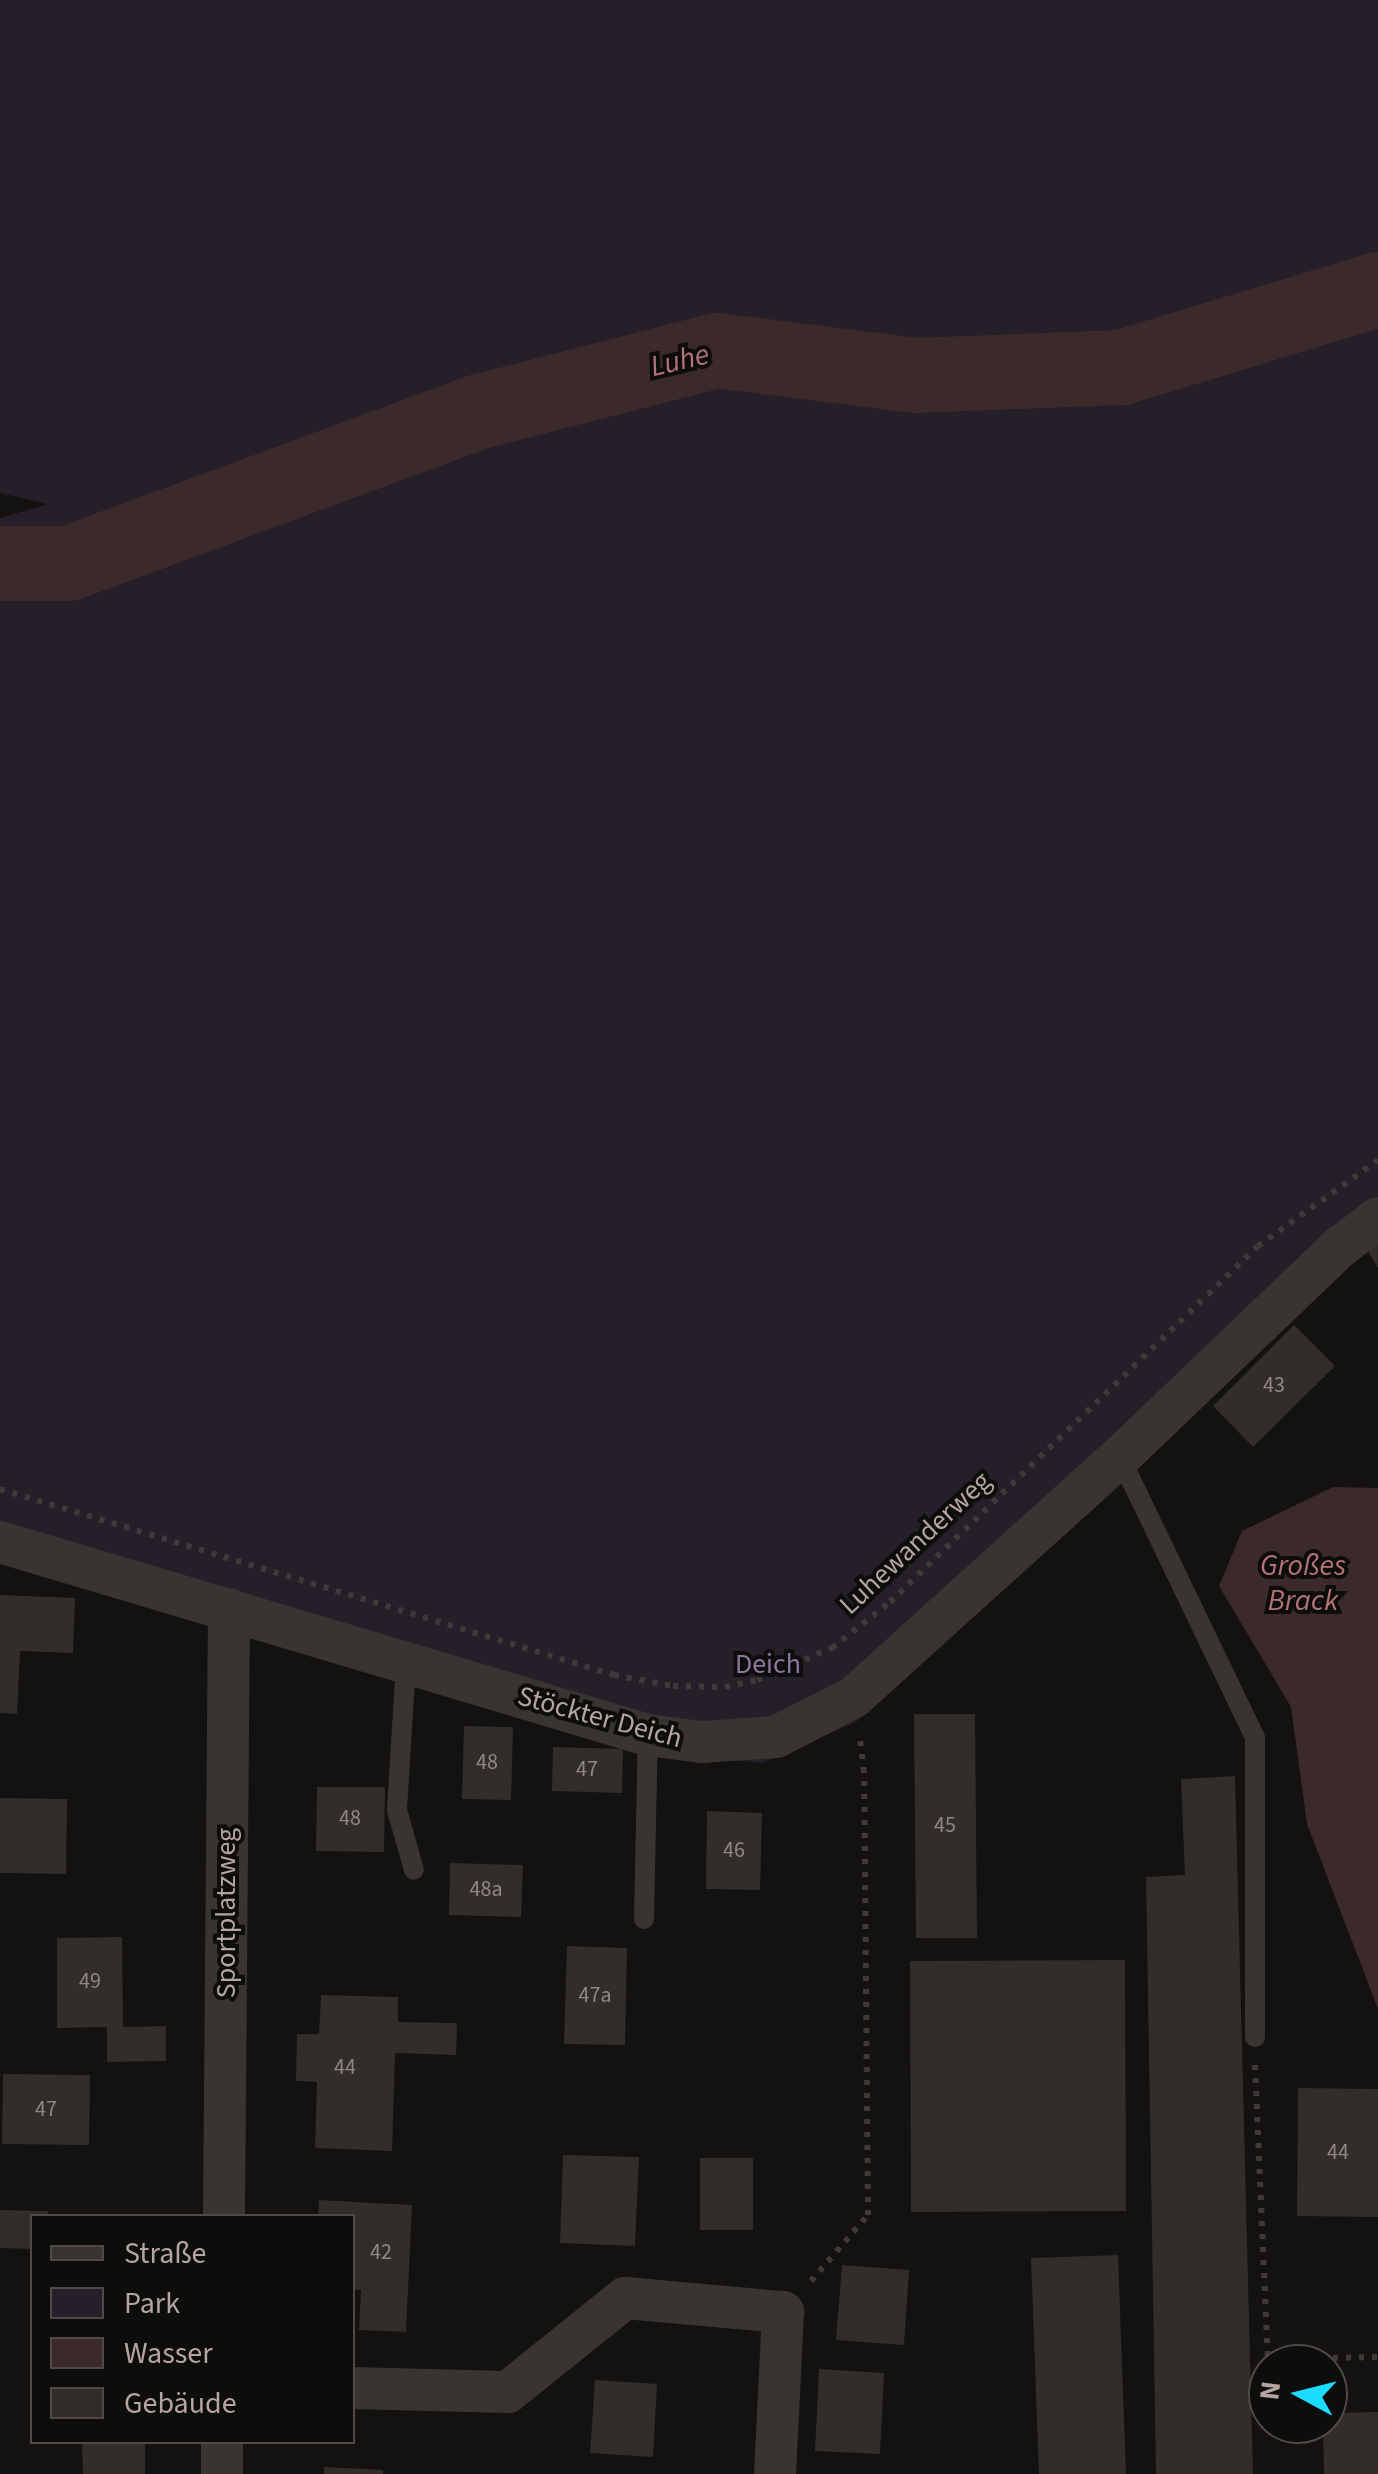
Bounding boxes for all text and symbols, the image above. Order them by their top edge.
water label: Luhe [647,337,713,385]
house number: 43 [1263,1373,1285,1399]
street label: Luhewanderweg [832,1464,998,1622]
water label: Großes Brack [1260,1548,1346,1618]
park label: Deich [735,1647,801,1681]
street label: Stöckter Deich [514,1679,686,1755]
house number: 48 [476,1750,498,1776]
house number: 47 [576,1757,598,1783]
house number: 48 [339,1806,361,1832]
house number: 45 [934,1813,956,1839]
street label: Sportplatzweg [209,1828,243,1998]
house number: 46 [723,1838,745,1864]
house number: 48a [470,1877,502,1903]
house number: 49 [79,1969,101,1995]
house number: 47a [579,1983,611,2009]
house number: 44 [334,2055,356,2081]
house number: 47 [35,2097,57,2123]
house number: 44 [1327,2140,1349,2166]
legend [30,2214,355,2444]
text: Straße [124,2232,206,2275]
house number: 42 [370,2240,392,2266]
text: Park [124,2282,180,2325]
text: Wasser [124,2332,213,2375]
north arrow [1248,2344,1348,2444]
text: N [1249,2379,1291,2402]
text: Gebäude [124,2382,237,2425]

